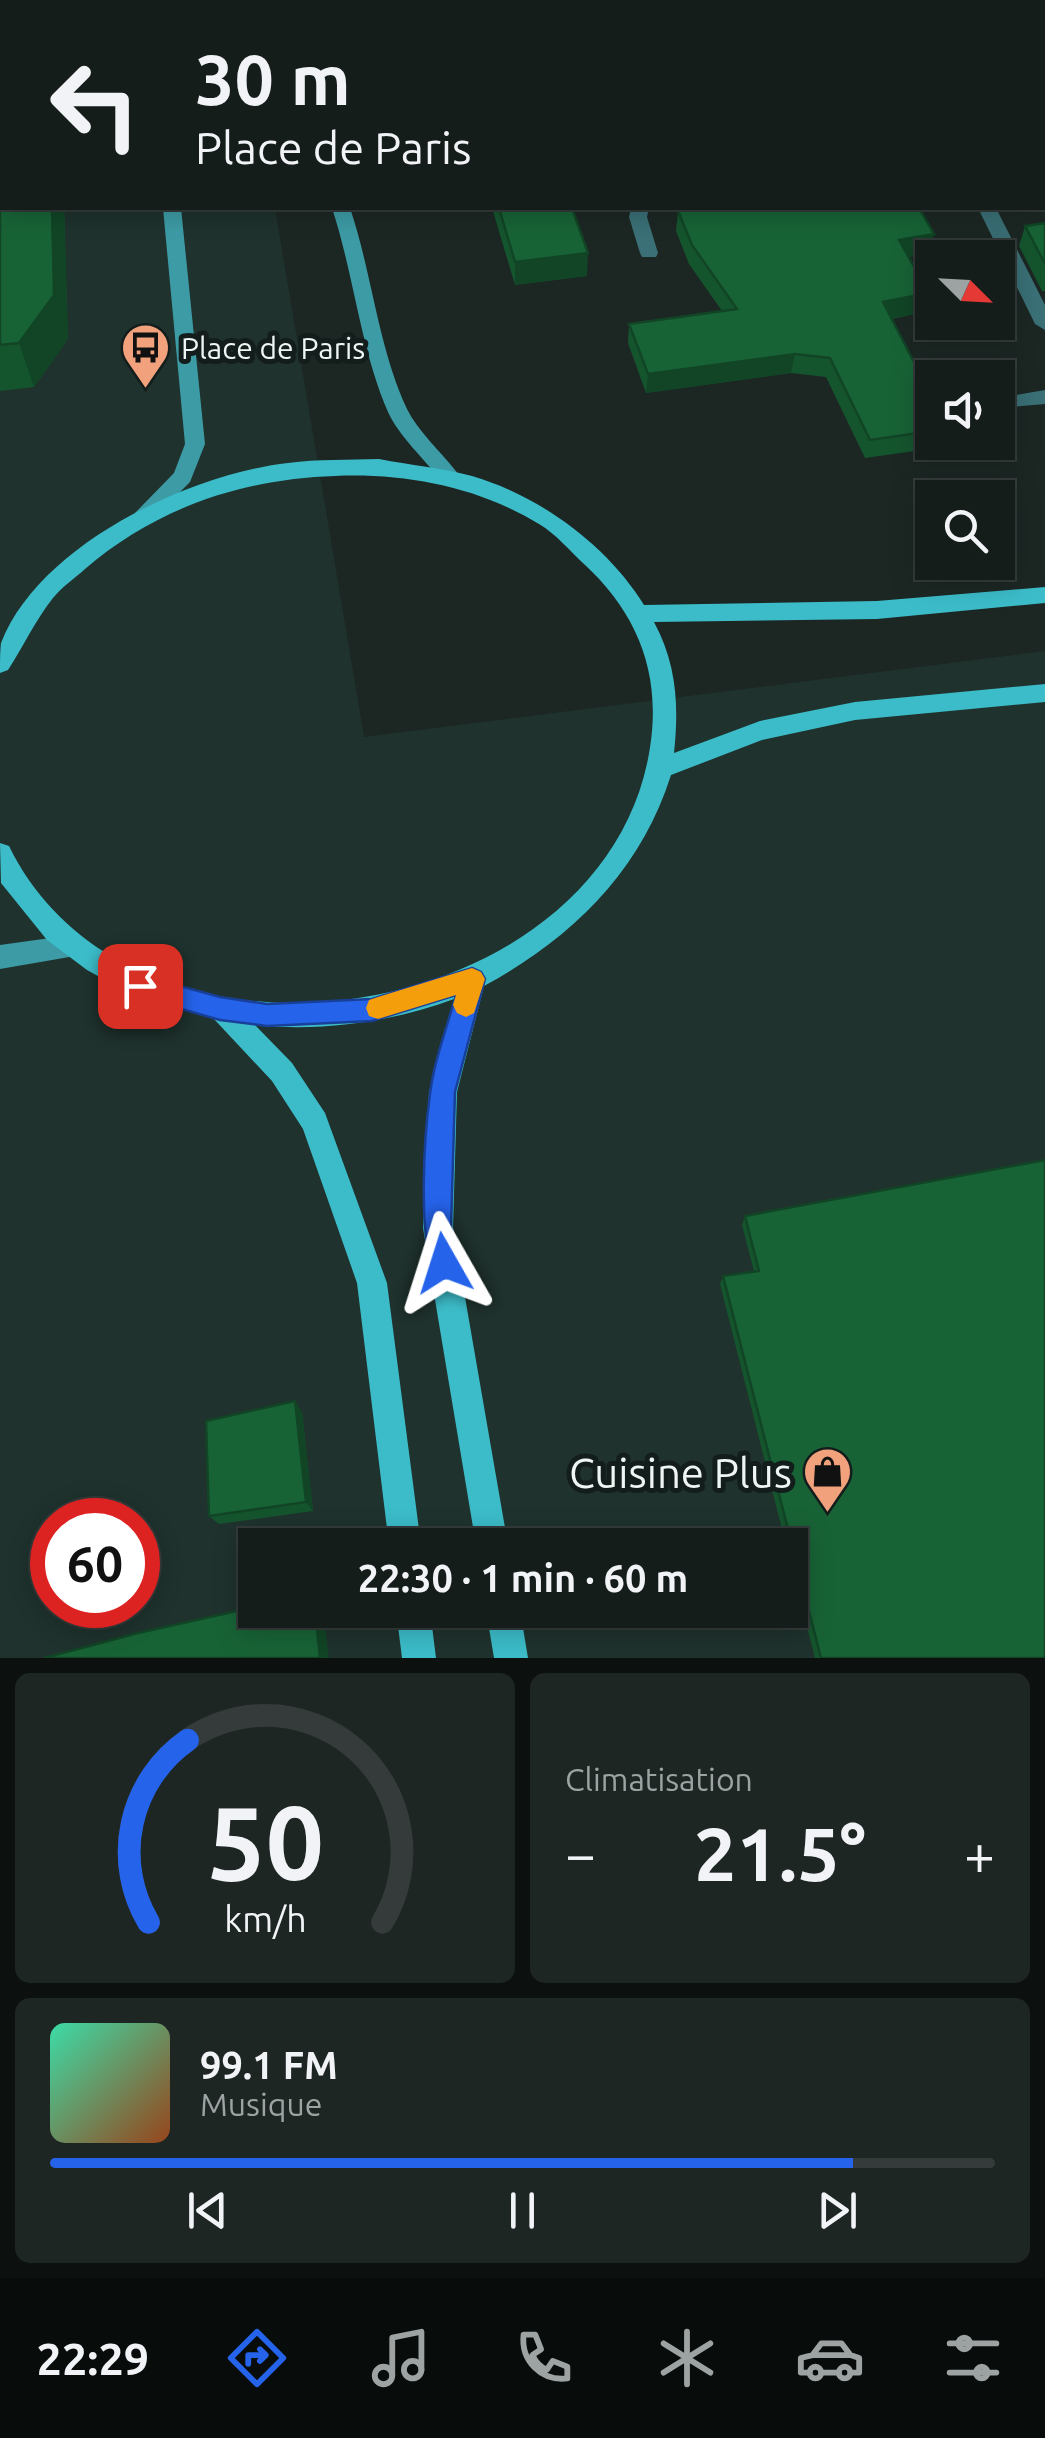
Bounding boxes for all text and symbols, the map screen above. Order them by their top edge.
icon: left [30,40,160,170]
text: 30 m [195,40,351,118]
text: Place de Paris [195,122,471,173]
north arrow [915,240,1015,340]
map controls [915,240,1015,580]
bus stop icon: Place de Paris [120,322,172,390]
place label: Place de Paris [181,331,365,365]
button: sound [915,360,1015,460]
button: search [915,480,1015,580]
pin [98,944,183,1029]
icon: arrive [113,959,168,1014]
position arrow [392,1211,496,1315]
shop icon: Cuisine Plus [801,1446,853,1514]
place label: Cuisine Plus [569,1449,792,1496]
speed limit sign: 60 [30,1498,160,1628]
text: 22:30 · 1 min · 60 m [358,1557,688,1599]
text: Climatisation [565,1761,753,1797]
text: 50 [206,1783,324,1900]
text: 21.5° [694,1811,866,1895]
text: − [565,1823,596,1884]
text: + [964,1823,995,1884]
text: km/h [224,1899,306,1939]
text: 99.1 FM [200,2044,338,2086]
text: Musique [200,2086,322,2122]
icon: previous [180,2183,235,2238]
icon: pause [495,2183,550,2238]
icon: next [810,2183,865,2238]
icon: directions [222,2323,292,2393]
icon: music [366,2323,436,2393]
icon: phone [509,2323,579,2393]
icon: climate [652,2323,722,2393]
icon: car [795,2323,865,2393]
icon: filters [938,2323,1008,2393]
text: 22:29 [37,2333,149,2384]

